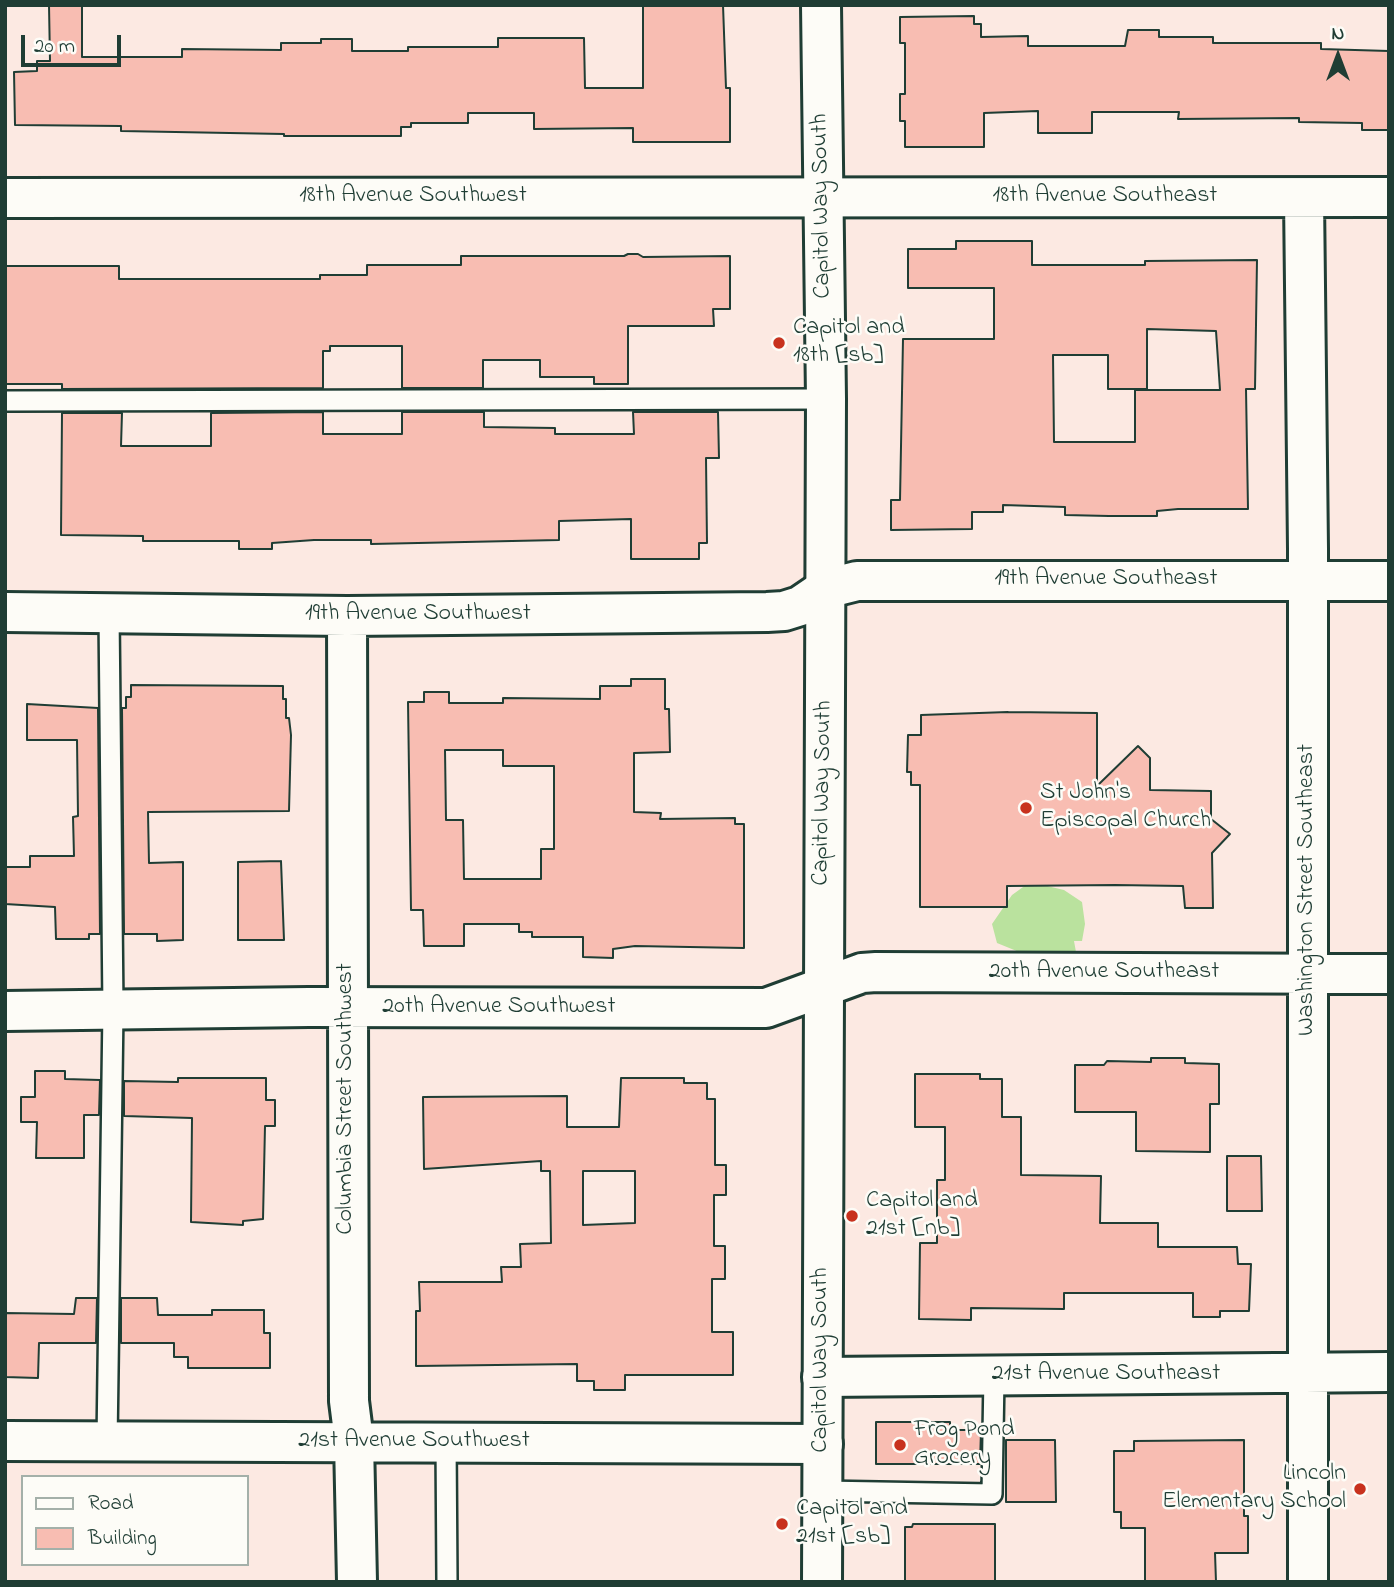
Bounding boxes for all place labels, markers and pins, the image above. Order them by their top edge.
place label: Capitol and 18th [sb] [793,315,905,371]
marker: Capitol and 18th [sb] [771,335,787,351]
place label: St John's Episcopal Church [1040,780,1211,836]
marker: St John's Episcopal Church [1018,800,1034,816]
place label: Capitol and 21st [nb] [866,1188,978,1244]
marker: Capitol and 21st [nb] [844,1208,860,1224]
place label: Frog Pond Grocery [914,1417,1015,1473]
marker: Frog Pond Grocery [892,1437,908,1453]
place label: Lincoln Elementary School [1162,1461,1346,1517]
marker: Lincoln Elementary School [1352,1481,1368,1497]
place label: Capitol and 21st [sb] [796,1496,908,1552]
marker: Capitol and 21st [sb] [774,1516,790,1532]

